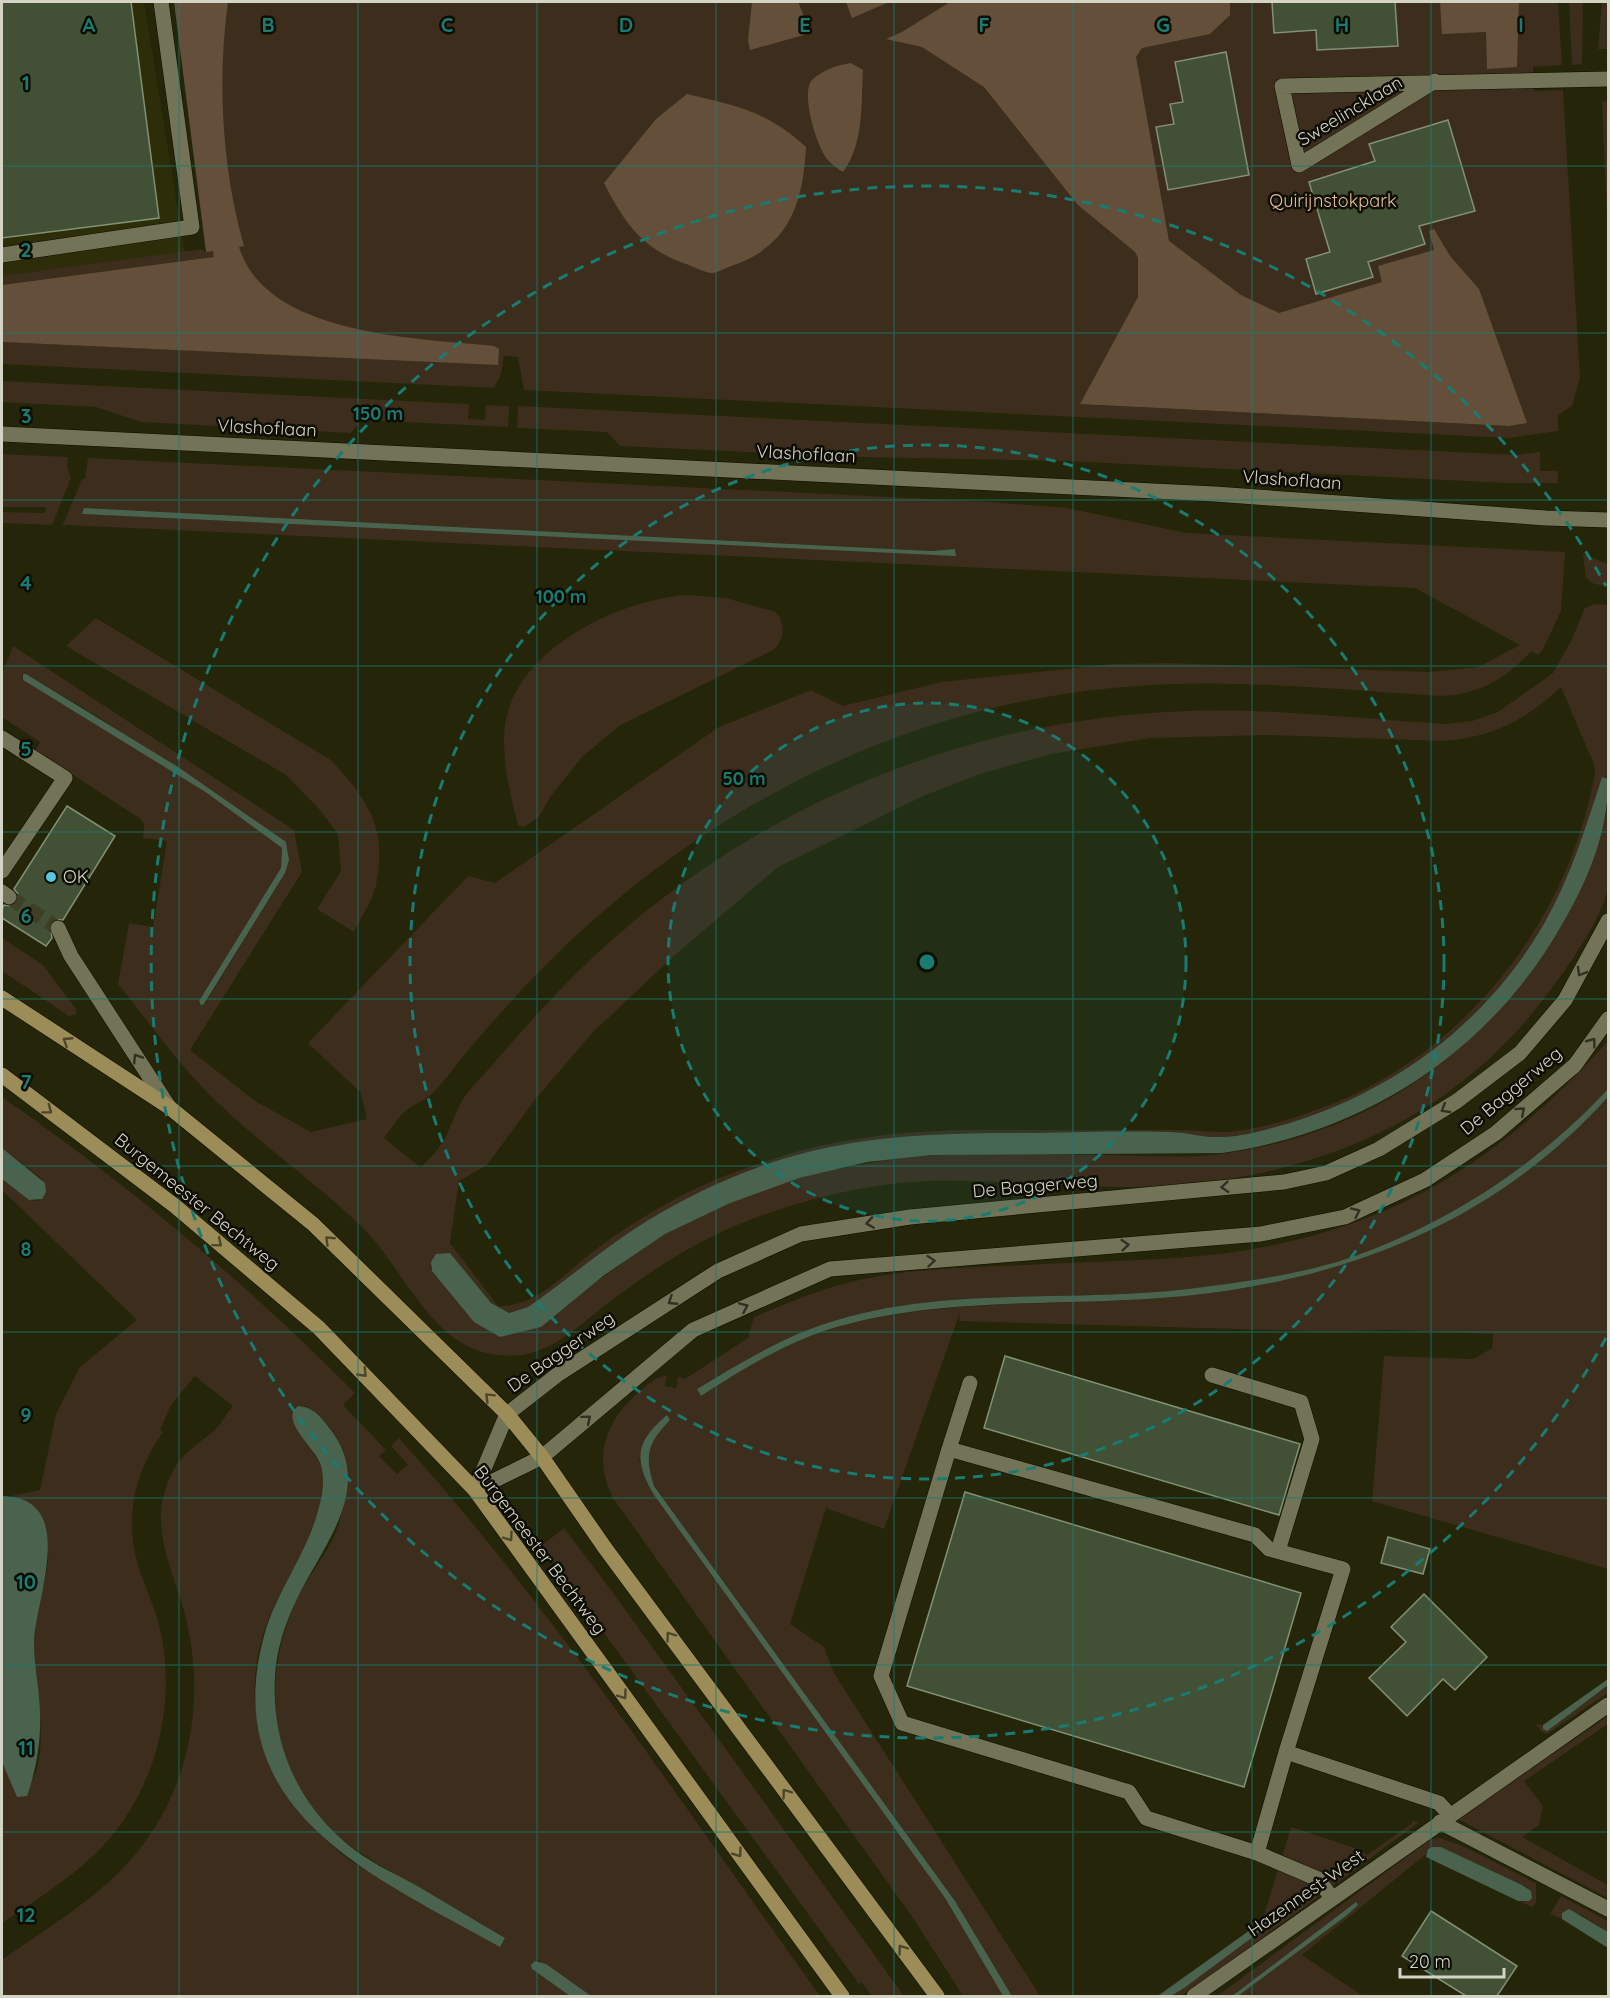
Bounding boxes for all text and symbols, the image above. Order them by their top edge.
text: A [83,12,96,37]
text: B [261,12,275,37]
text: C [441,12,454,37]
text: D [619,12,633,37]
text: E [799,12,811,37]
text: F [978,12,990,37]
text: G [1156,12,1170,37]
text: H [1335,12,1349,37]
text: I [1518,12,1524,37]
text: 1 [22,70,30,95]
street label: Sweelincklaan [1293,70,1406,151]
park label: Quirijnstokpark [1269,189,1397,212]
text: 2 [20,237,32,262]
text: 150 m [353,402,403,425]
text: 3 [21,403,31,428]
street label: Vlashoflaan [217,413,317,442]
street label: Vlashoflaan [756,439,856,468]
street label: Vlashoflaan [1242,465,1342,494]
text: 4 [20,570,32,595]
text: 100 m [536,585,586,608]
text: 5 [20,736,32,761]
text: 50 m [722,767,766,790]
place label: OK [63,865,89,888]
marker: OK [44,870,58,884]
text: 6 [20,903,32,928]
centre of rings [917,952,937,972]
one-way arrow [1577,966,1588,976]
one-way arrow [63,1037,74,1048]
one-way arrow [1584,1037,1595,1048]
street label: De Baggerweg [1455,1041,1566,1140]
one-way arrow [133,1054,145,1064]
text: 7 [21,1069,32,1094]
one-way arrow [1441,1101,1451,1113]
one-way arrow [41,1103,52,1114]
one-way arrow [1515,1107,1525,1118]
street label: Burgemeester Bechtweg [110,1128,285,1275]
street label: De Baggerweg [971,1169,1099,1202]
one-way arrow [1221,1180,1230,1193]
one-way arrow [1350,1208,1361,1220]
one-way arrow [865,1216,875,1228]
text: 8 [21,1236,32,1261]
one-way arrow [211,1236,222,1247]
one-way arrow [326,1236,336,1247]
one-way arrow [1121,1239,1130,1252]
one-way arrow [927,1255,936,1268]
one-way arrow [667,1293,678,1304]
one-way arrow [738,1302,749,1314]
street label: De Baggerweg [503,1306,619,1397]
one-way arrow [356,1366,367,1377]
one-way arrow [486,1394,497,1405]
text: 9 [20,1402,32,1427]
one-way arrow [580,1416,591,1427]
street label: Burgemeester Bechtweg [469,1461,612,1639]
one-way arrow [502,1531,513,1542]
text: 10 [16,1569,36,1594]
one-way arrow [667,1631,678,1642]
one-way arrow [616,1689,627,1700]
text: 11 [18,1735,34,1760]
one-way arrow [782,1788,793,1799]
street label: Hazennest-West [1243,1844,1368,1941]
one-way arrow [731,1847,742,1858]
text: 12 [16,1902,36,1927]
scale bar [1400,1941,1504,1979]
one-way arrow [898,1945,909,1956]
text: 20 m [1409,1950,1451,1973]

